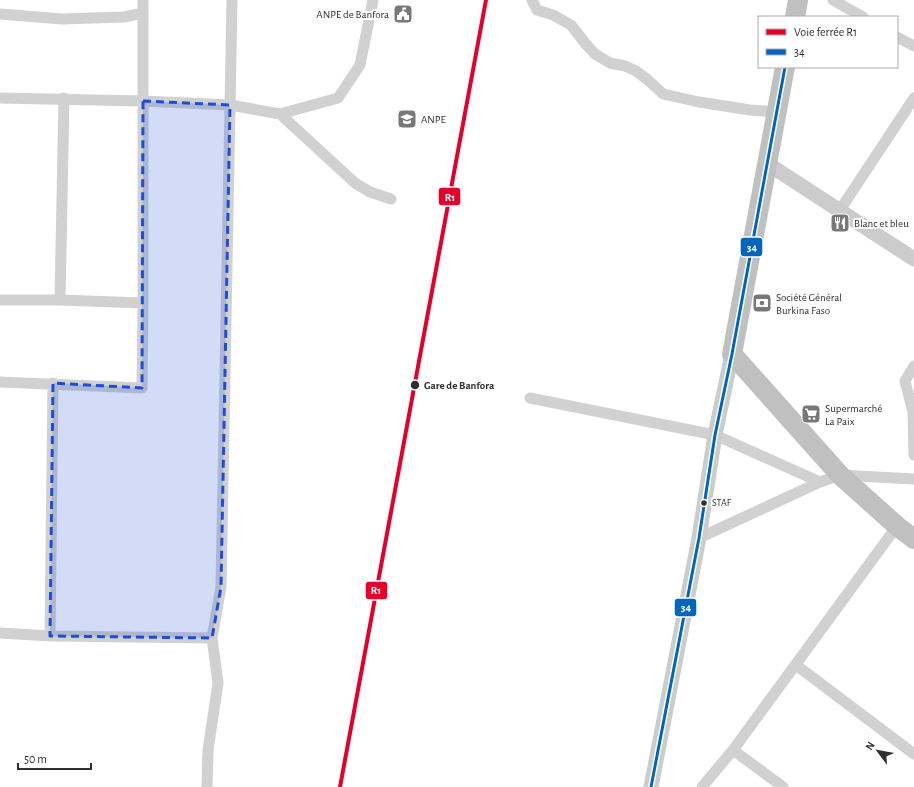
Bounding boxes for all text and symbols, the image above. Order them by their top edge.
public building icon: ANPE de Banfora [392,3,414,25]
place label: ANPE de Banfora [316,9,389,20]
legend [758,16,898,68]
text: Voie ferrée R1 [794,26,857,38]
text: 34 [794,46,805,58]
school or university icon: ANPE [396,108,418,130]
place label: ANPE [421,114,447,125]
line badge: R1 [438,187,461,206]
text: R1 [445,192,455,203]
restaurant icon: Blanc et bleu [829,212,851,234]
place label: Blanc et bleu [854,218,909,229]
line badge: 34 [740,237,763,257]
text: 34 [747,242,758,253]
bank icon: Société Général Burkina Faso [751,292,773,314]
place label: Société Général Burkina Faso [776,292,842,316]
marker: Gare de Banfora [409,379,421,391]
place label: Gare de Banfora [424,380,495,391]
supermarket icon: Supermarché La Paix [800,403,822,425]
place label: Supermarché La Paix [825,403,882,427]
marker: STAF [699,498,709,508]
place label: STAF [712,498,732,508]
line badge: R1 [365,581,388,600]
text: R1 [371,585,381,596]
line badge: 34 [674,598,697,617]
text: 34 [681,602,692,613]
north arrow [858,731,898,771]
text: N [863,740,877,752]
scale bar [18,745,91,771]
text: 50 m [24,753,47,765]

